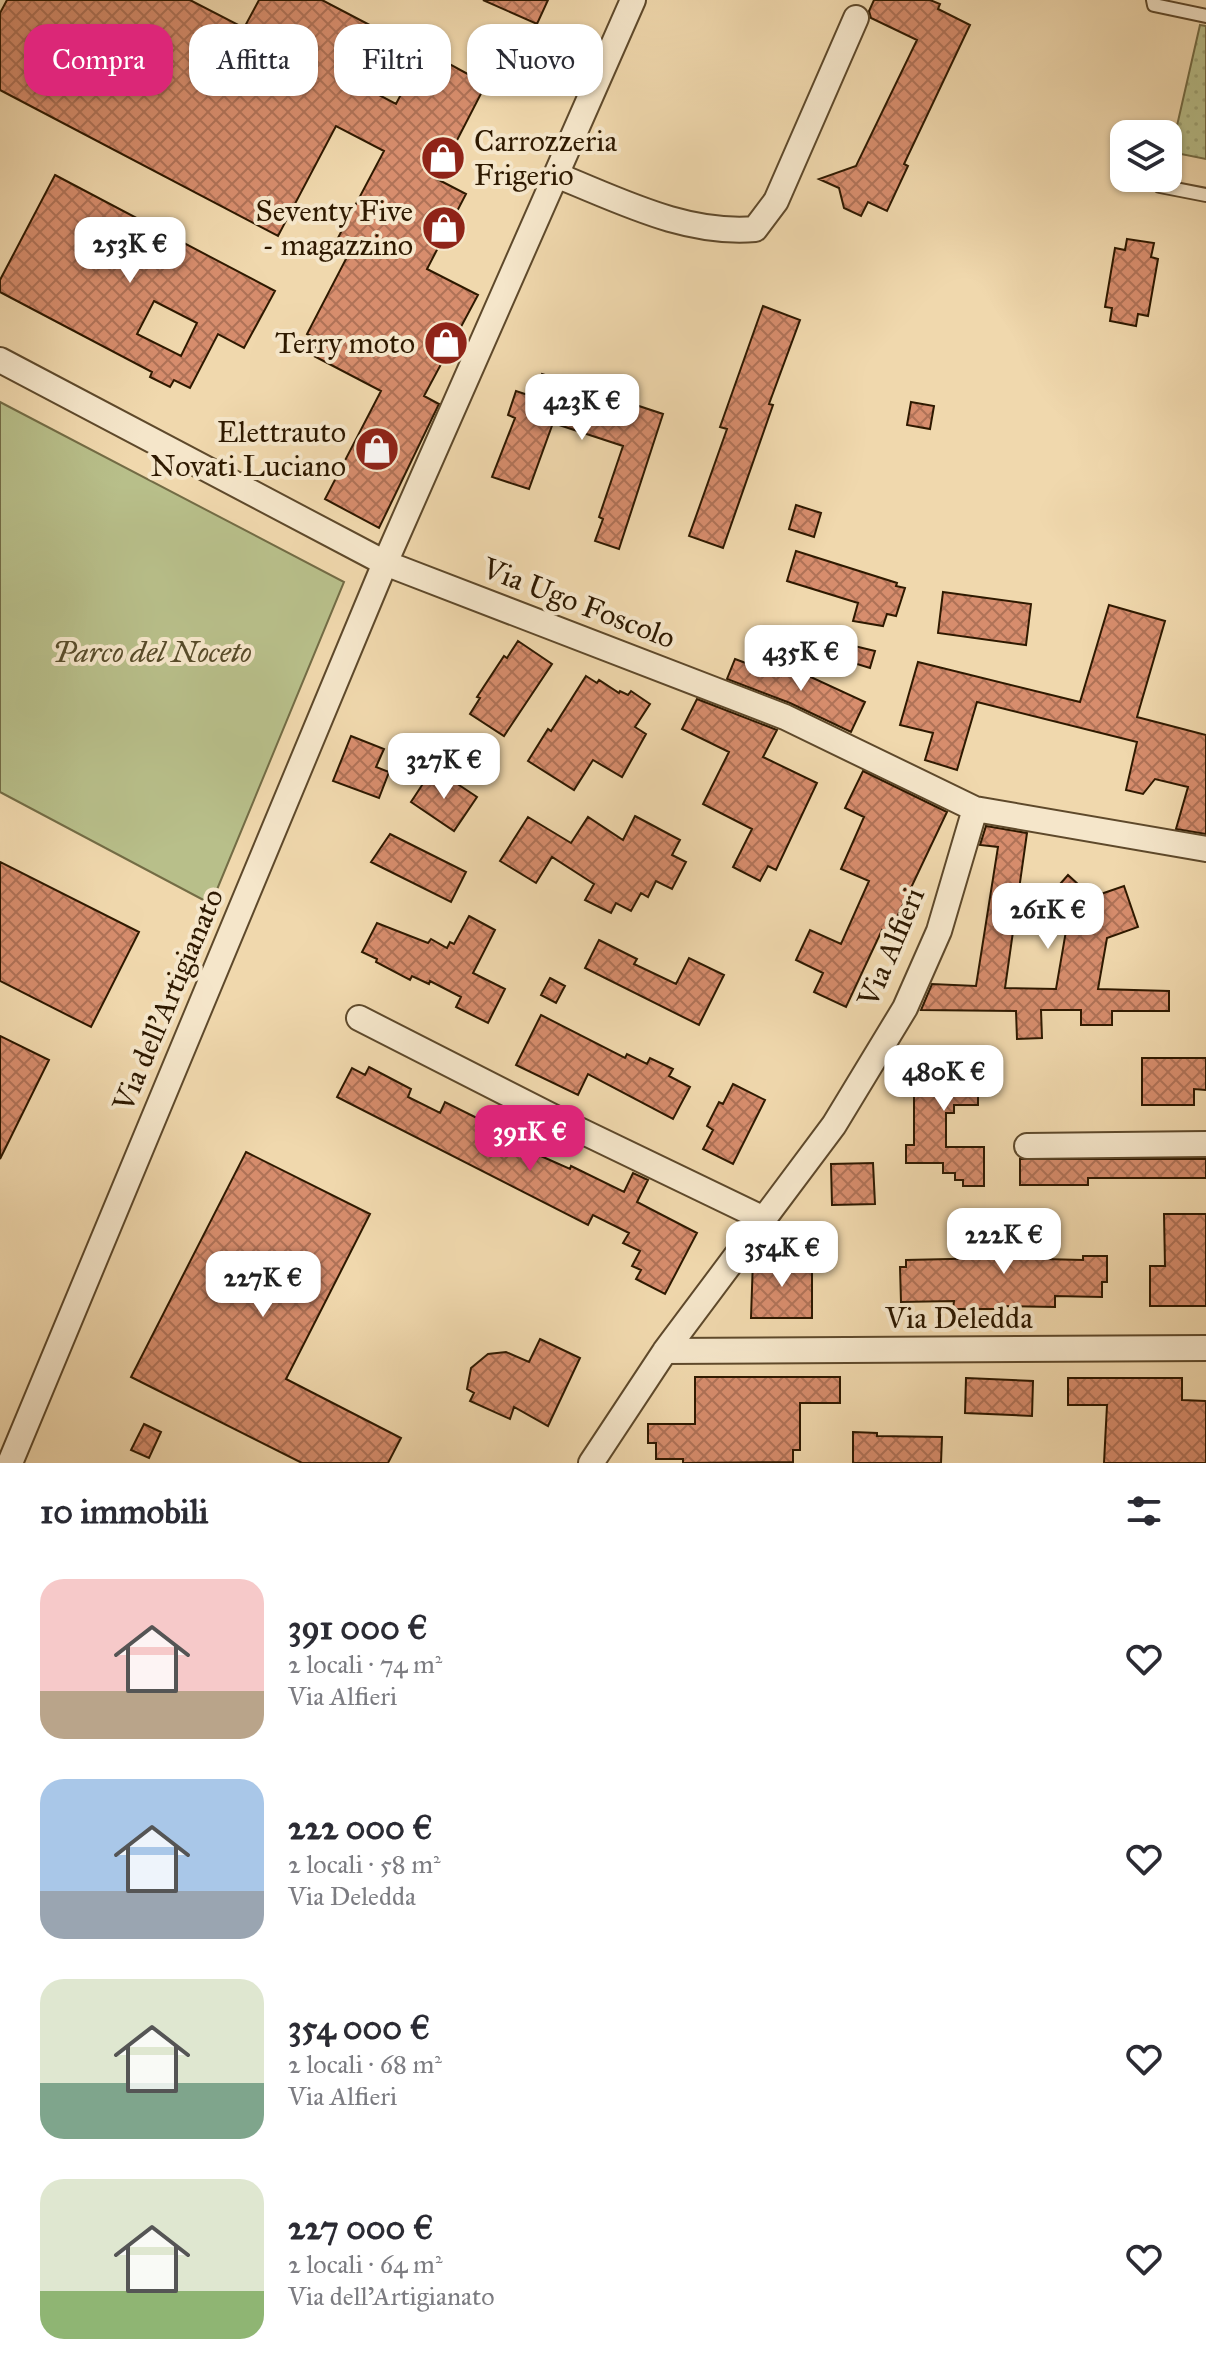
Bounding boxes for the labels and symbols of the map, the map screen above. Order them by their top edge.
place label: Carrozzeria Frigerio [474,123,618,193]
shop icon: Carrozzeria Frigerio [419,134,467,182]
place label: Seventy Five - magazzino [256,193,413,263]
shop icon: Seventy Five - magazzino [420,204,468,252]
pin: 253K € [65,217,195,285]
shop icon: Terry moto [422,319,470,367]
place label: Terry moto [275,325,415,361]
pin: 423K € [517,374,647,442]
place label: Elettrauto Novati Luciano [150,414,346,484]
shop icon: Elettrauto Novati Luciano [353,425,401,473]
street label: Via Ugo Foscolo [477,549,680,656]
pin: 435K € [736,625,866,693]
park label: Parco del Noceto [52,634,252,670]
pin: 327K € [379,733,509,801]
street label: Via Alfieri [849,882,932,1013]
street label: Via dell'Artigianato [104,883,231,1118]
pin: 261K € [983,883,1113,951]
pin: 480K € [879,1045,1009,1113]
pin: 391K € [465,1105,595,1173]
pin: 222K € [939,1208,1069,1276]
pin: 354K € [717,1221,847,1289]
pin: 227K € [198,1251,328,1319]
street label: Via Deledda [884,1300,1033,1336]

